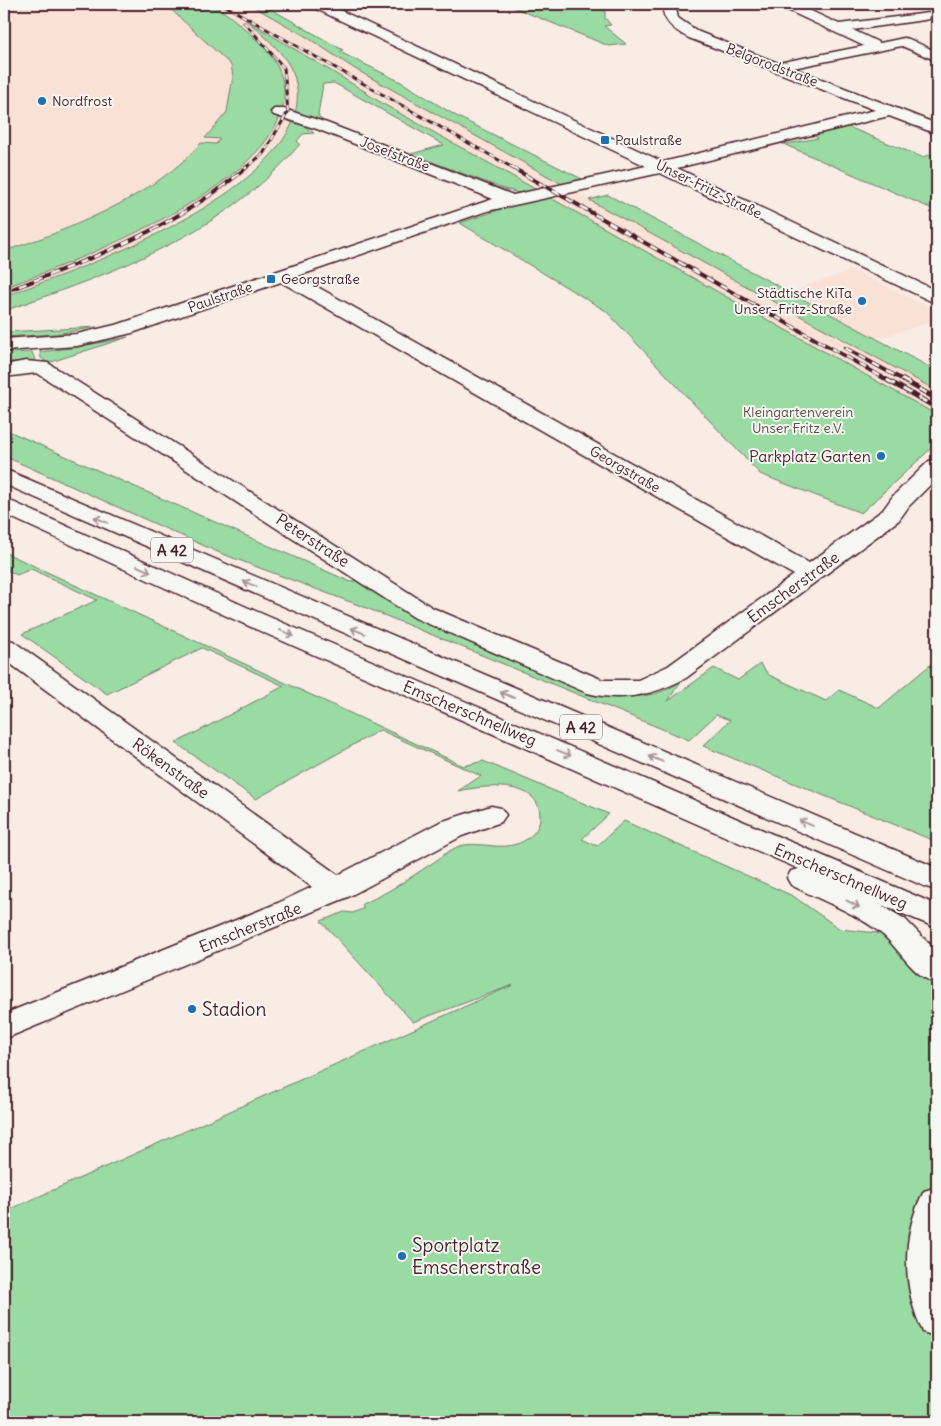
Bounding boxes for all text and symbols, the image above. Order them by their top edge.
street label: Belgorodstraße [723,39,821,91]
place label: Nordfrost [52,92,113,110]
marker: Nordfrost [36,95,48,107]
place label: Paulstraße [615,131,682,149]
street label: Josefstraße [358,132,432,176]
marker: Paulstraße [599,134,611,146]
street label: Unser-Fritz-Straße [653,155,765,223]
place label: Georgstraße [281,270,360,288]
marker: Georgstraße [265,273,277,285]
street label: Paulstraße [185,278,255,316]
place label: Städtische KiTa Unser–Fritz-Straße [734,284,852,318]
marker: Städtische KiTa Unser–Fritz-Straße [856,295,868,307]
park label: Kleingartenverein Unser Fritz e.V. [743,403,853,437]
street label: Georgstraße [586,442,664,496]
place label: Parkplatz Garten [749,446,871,466]
marker: Parkplatz Garten [875,450,887,462]
street label: Peterstraße [273,509,353,571]
one-way arrow [94,514,109,524]
road number: A 42 [151,538,193,562]
street label: Emscherstraße [743,547,843,627]
one-way arrow [136,565,151,574]
one-way arrow [243,579,258,589]
one-way arrow [351,625,366,635]
one-way arrow [279,629,294,639]
street label: Emscherschnellweg [400,676,540,750]
one-way arrow [500,689,515,699]
road number: A 42 [560,714,602,740]
street label: Rökenstraße [129,733,213,803]
one-way arrow [556,749,571,759]
one-way arrow [649,754,664,763]
one-way arrow [799,818,814,828]
street label: Emscherschnellweg [771,839,911,913]
street label: Emscherstraße [196,897,304,957]
one-way arrow [845,899,860,909]
place label: Stadion [202,997,267,1021]
marker: Stadion [186,1003,198,1015]
place label: Sportplatz Emscherstraße [412,1233,541,1279]
marker: Sportplatz Emscherstraße [396,1250,408,1262]

